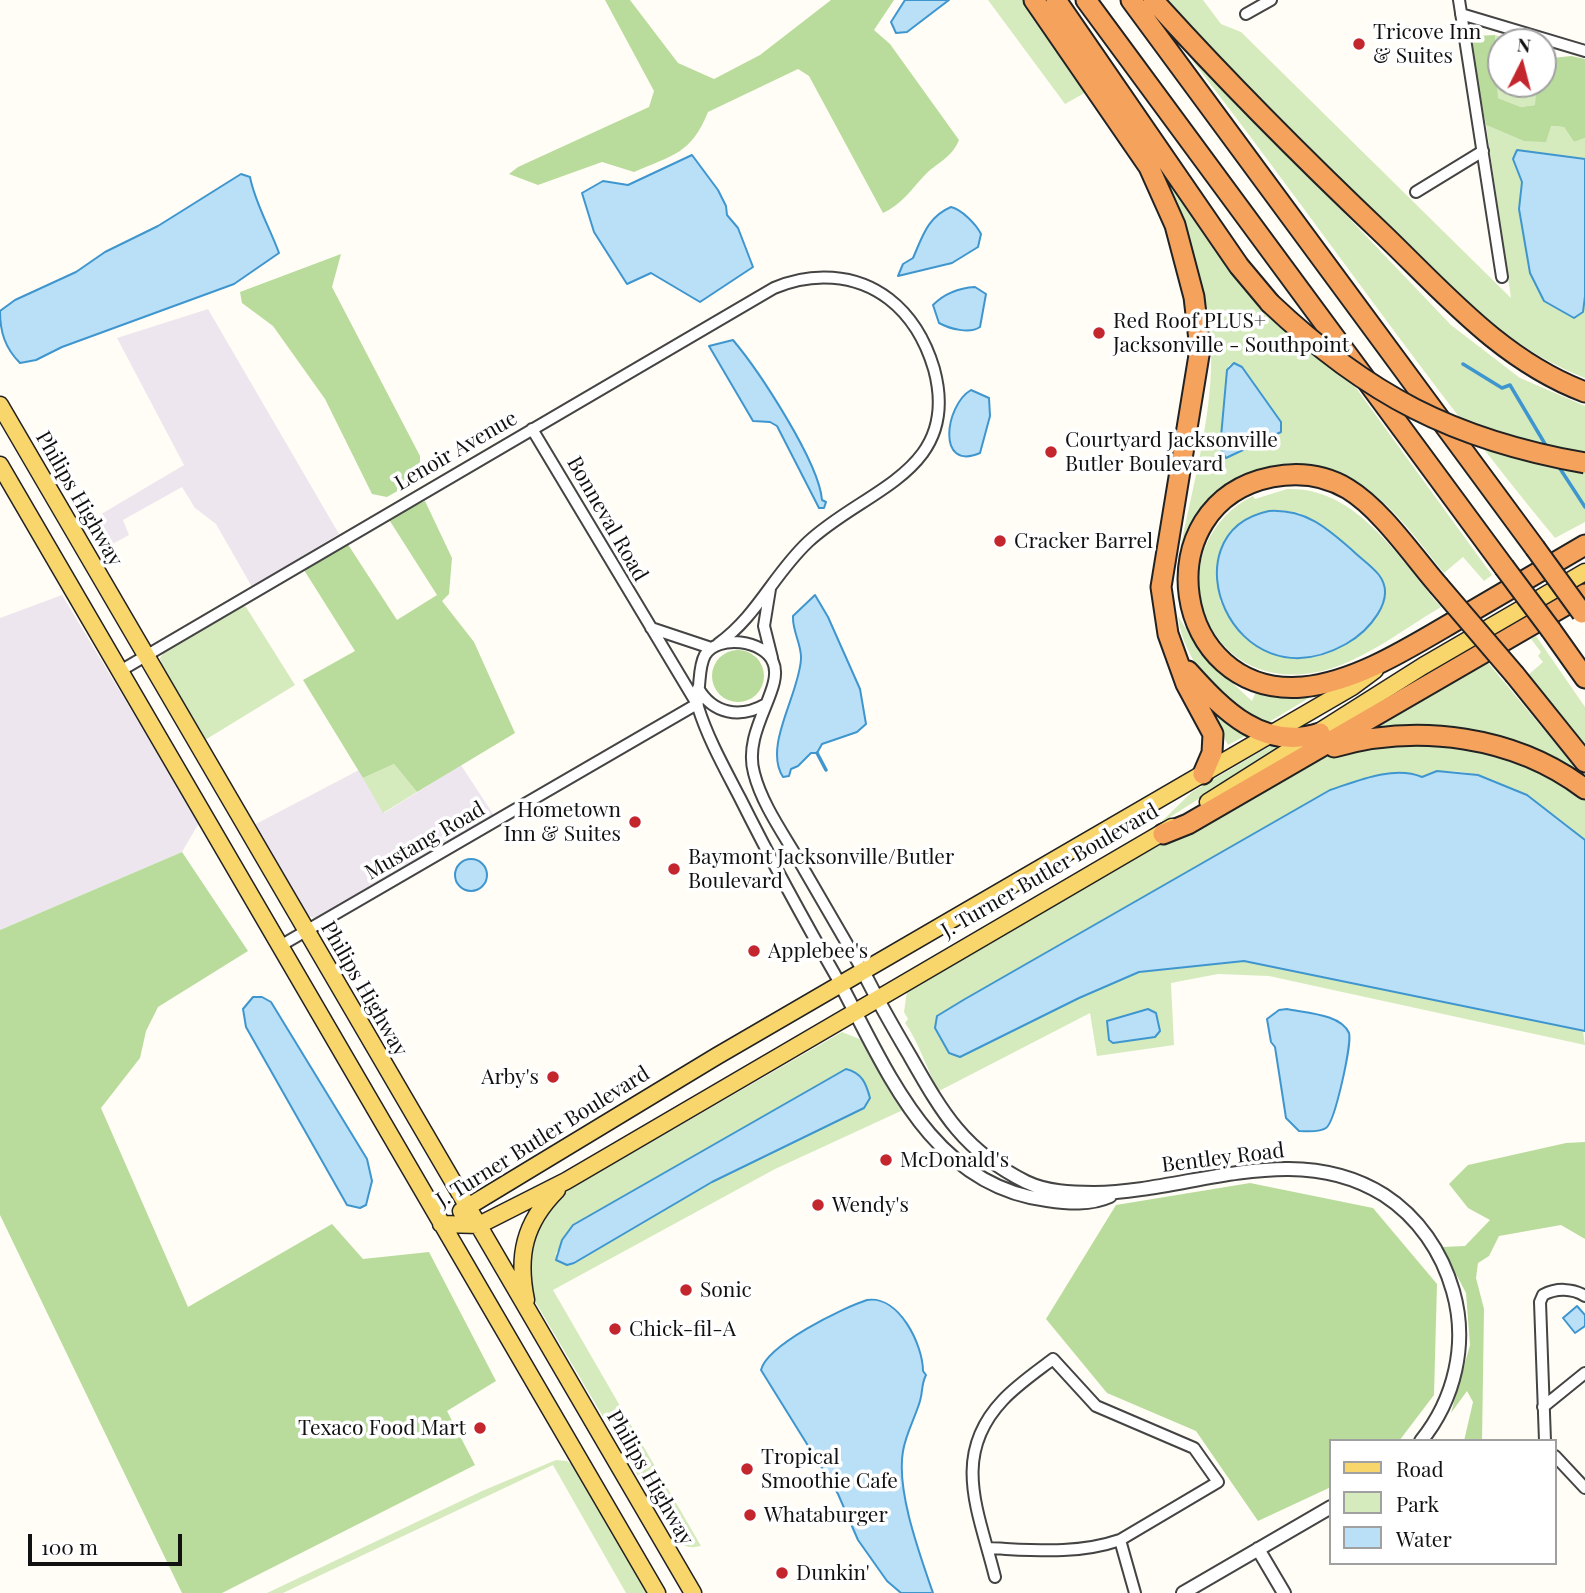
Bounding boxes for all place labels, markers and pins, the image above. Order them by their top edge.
place label: Tricove Inn & Suites [1373,19,1481,69]
marker: Tricove Inn & Suites [1351,36,1367,52]
place label: Red Roof PLUS+ Jacksonville - Southpoint [1113,308,1349,358]
marker: Red Roof PLUS+ Jacksonville - Southpoint [1091,325,1107,341]
place label: Courtyard Jacksonville Butler Boulevard [1065,427,1278,477]
marker: Courtyard Jacksonville Butler Boulevard [1043,444,1059,460]
place label: Cracker Barrel [1014,528,1153,554]
marker: Cracker Barrel [992,533,1008,549]
place label: Hometown Inn & Suites [504,797,621,847]
marker: Hometown Inn & Suites [627,814,643,830]
place label: Baymont Jacksonville/Butler Boulevard [688,844,954,894]
marker: Baymont Jacksonville/Butler Boulevard [666,861,682,877]
place label: Applebee's [768,938,868,964]
marker: Applebee's [746,943,762,959]
place label: Arby's [481,1064,539,1090]
marker: Arby's [545,1069,561,1085]
place label: McDonald's [900,1147,1009,1173]
marker: McDonald's [878,1152,894,1168]
place label: Wendy's [832,1192,909,1218]
marker: Wendy's [810,1197,826,1213]
place label: Sonic [700,1277,752,1303]
marker: Sonic [678,1282,694,1298]
place label: Chick-fil-A [629,1316,736,1342]
marker: Chick-fil-A [607,1321,623,1337]
place label: Texaco Food Mart [298,1415,466,1441]
marker: Texaco Food Mart [472,1420,488,1436]
place label: Tropical Smoothie Cafe [761,1444,898,1494]
marker: Tropical Smoothie Cafe [739,1461,755,1477]
place label: Whataburger [764,1502,888,1528]
marker: Whataburger [742,1507,758,1523]
place label: Dunkin' [796,1560,870,1586]
marker: Dunkin' [774,1565,790,1581]

